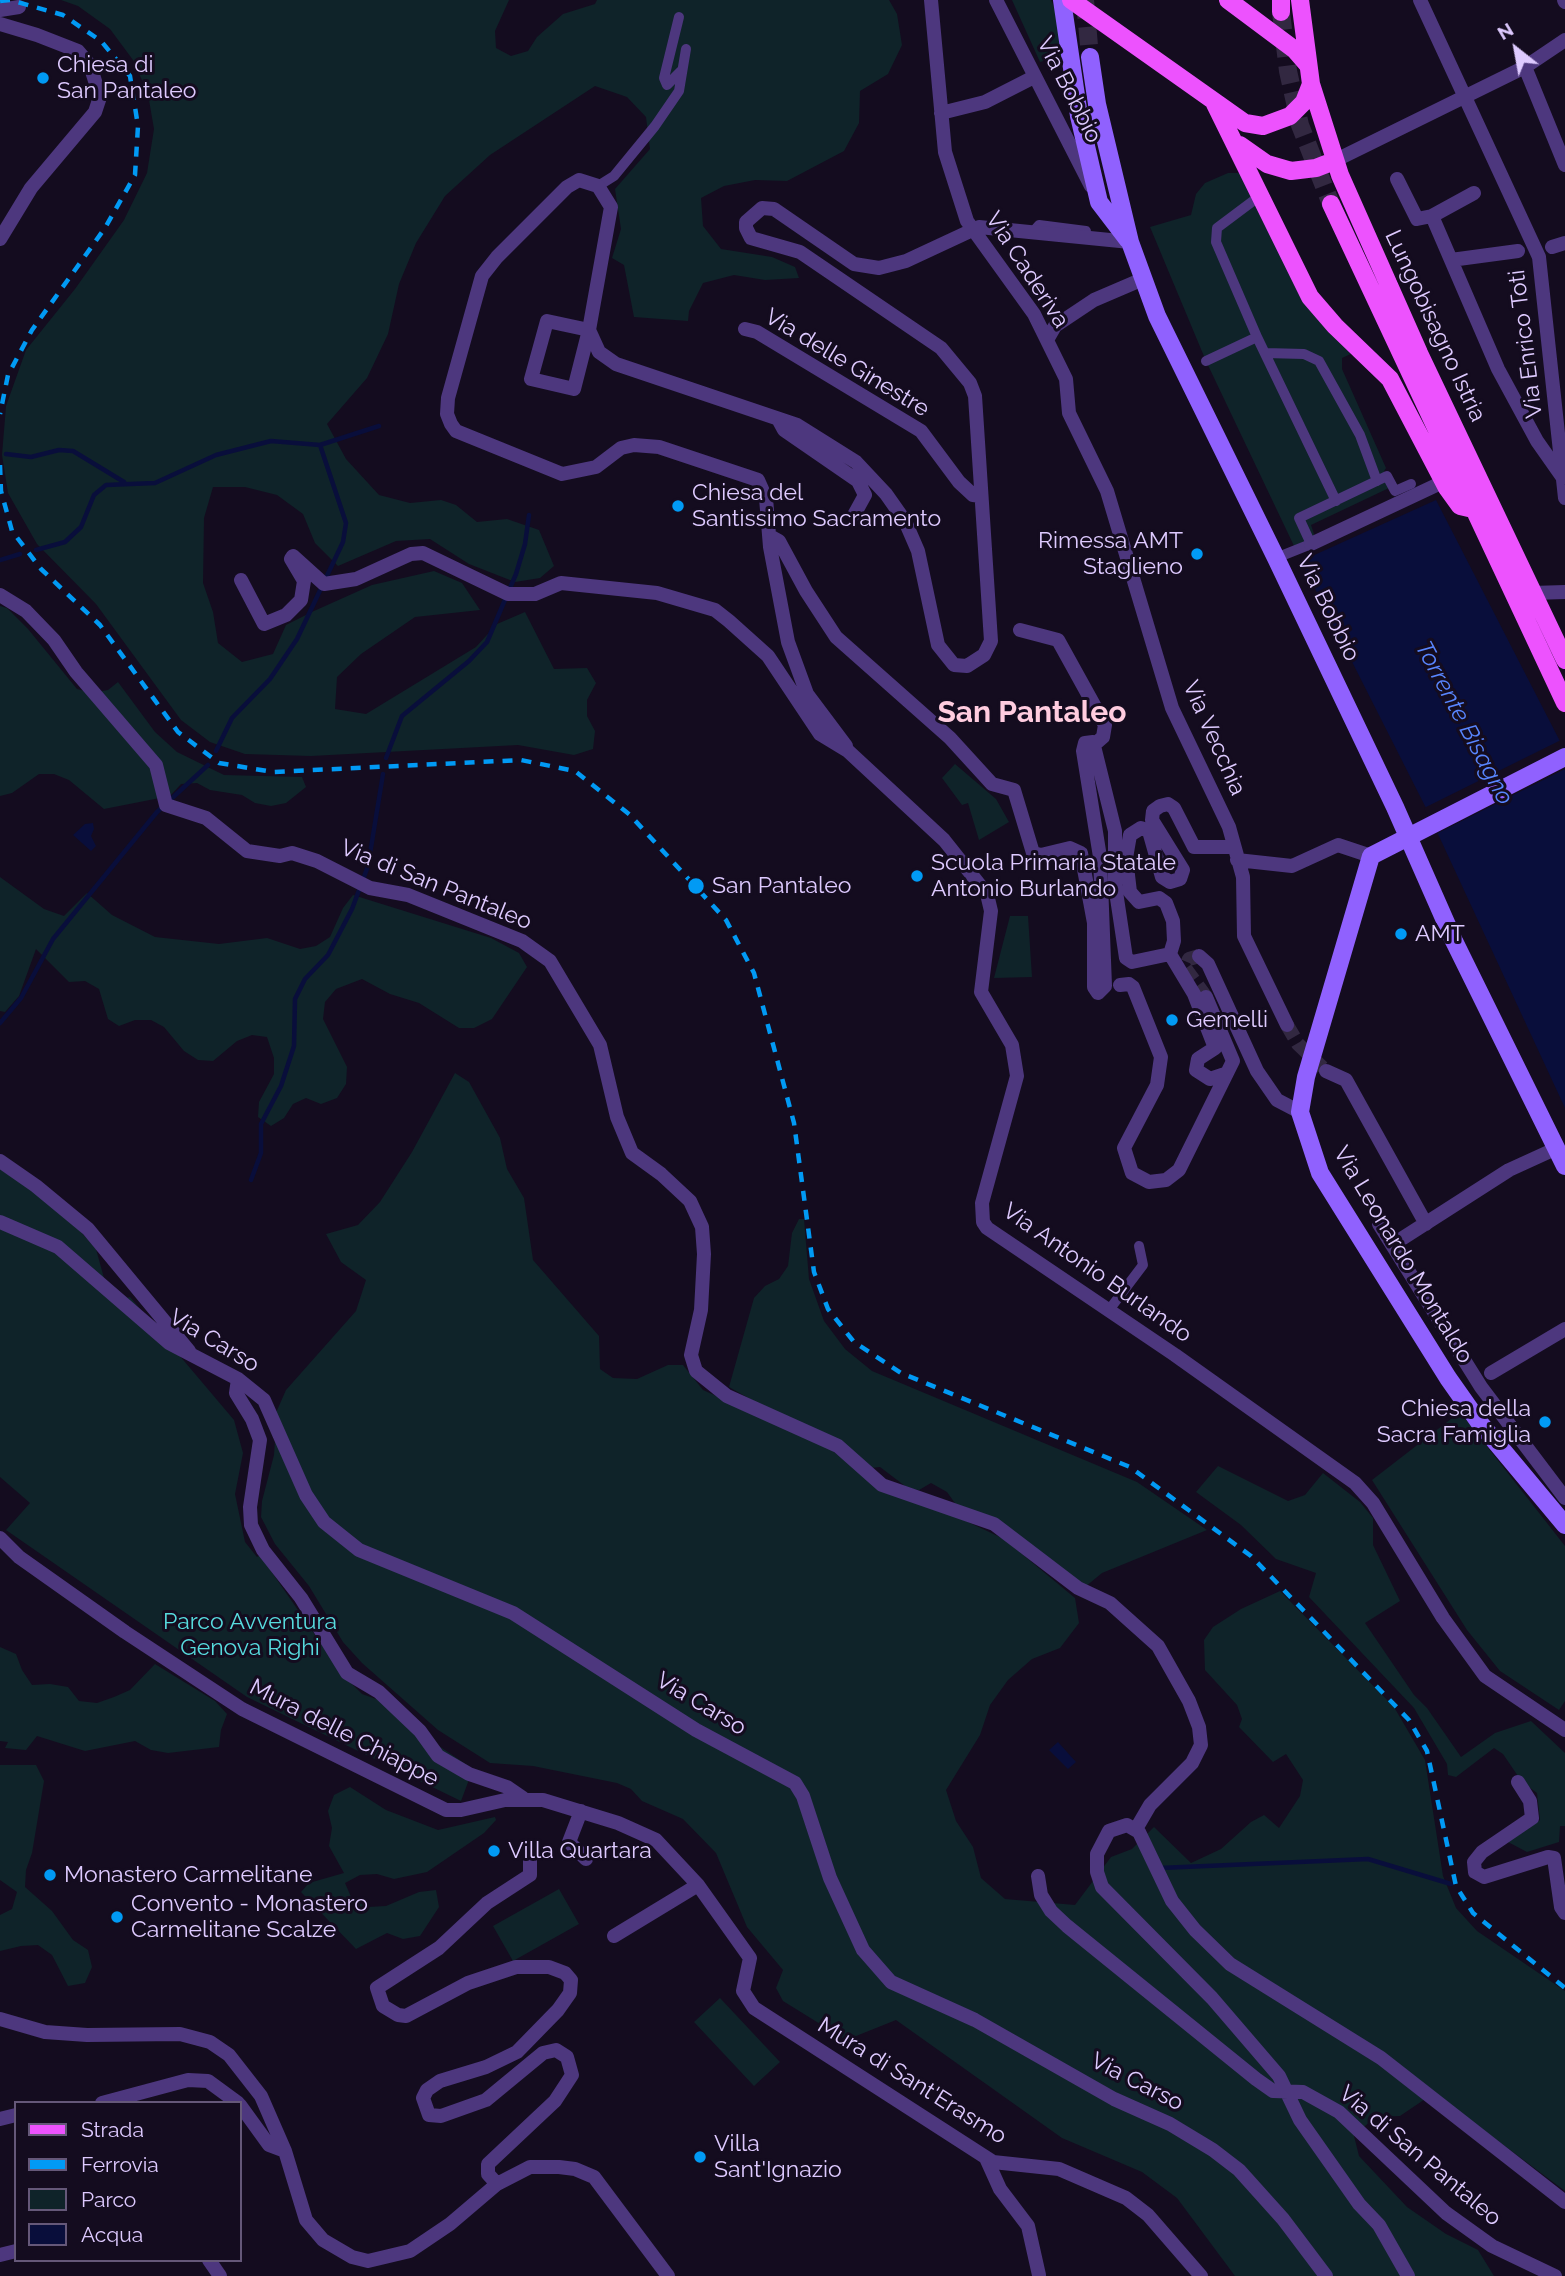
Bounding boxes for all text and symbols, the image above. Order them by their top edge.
north arrow [1481,14,1551,84]
text: N [1493,18,1517,44]
street label: Via Bobbio [1031,32,1107,148]
place label: Chiesa di San Pantaleo [57,51,196,105]
marker: Chiesa di San Pantaleo [35,70,51,86]
street label: Via Caderiva [979,207,1075,333]
street label: Lungobisagno Istria [1378,226,1492,426]
street label: Via Enrico Toti [1503,268,1549,420]
street label: Via delle Ginestre [760,303,934,423]
place label: Chiesa del Santissimo Sacramento [692,479,941,533]
marker: Chiesa del Santissimo Sacramento [670,498,686,514]
place label: Rimessa AMT Staglieno [1038,527,1183,581]
marker: Rimessa AMT Staglieno [1189,546,1205,562]
street label: Via Bobbio [1290,550,1366,666]
water label: Torrente Bisagno [1409,636,1519,810]
street label: Via Vecchia [1176,676,1252,800]
district label: San Pantaleo [937,695,1127,731]
street label: Via di San Pantaleo [336,834,536,936]
place label: Scuola Primaria Statale Antonio Burlando [931,849,1176,903]
marker: Scuola Primaria Statale Antonio Burlando [909,868,925,884]
place label: San Pantaleo [712,872,851,900]
marker: San Pantaleo [686,876,706,896]
place label: AMT [1415,920,1465,948]
marker: AMT [1393,926,1409,942]
place label: Gemelli [1186,1006,1268,1034]
marker: Gemelli [1164,1012,1180,1028]
street label: Via Leonardo Montaldo [1327,1141,1479,1369]
street label: Via Antonio Burlando [997,1197,1197,1349]
street label: Via Carso [164,1303,264,1379]
place label: Chiesa della Sacra Famiglia [1377,1395,1531,1449]
marker: Chiesa della Sacra Famiglia [1537,1414,1553,1430]
park label: Parco Avventura Genova Righi [163,1608,337,1662]
street label: Via Carso [651,1666,751,1742]
street label: Mura delle Chiappe [245,1673,443,1793]
place label: Villa Quartara [508,1837,652,1865]
marker: Villa Quartara [486,1843,502,1859]
place label: Monastero Carmelitane [64,1861,312,1889]
marker: Monastero Carmelitane [42,1867,58,1883]
place label: Convento - Monastero Carmelitane Scalze [131,1890,368,1944]
marker: Convento - Monastero Carmelitane Scalze [109,1909,125,1925]
street label: Mura di Sant'Erasmo [812,2012,1012,2150]
street label: Via Carso [1086,2047,1188,2117]
street label: Via di San Pantaleo [1333,2080,1507,2232]
legend [14,2101,242,2262]
text: Strada [81,2117,144,2142]
place label: Villa Sant'Ignazio [714,2130,842,2184]
marker: Villa Sant'Ignazio [692,2149,708,2165]
text: Ferrovia [81,2152,159,2177]
text: Parco [81,2187,136,2212]
text: Acqua [81,2222,143,2247]

